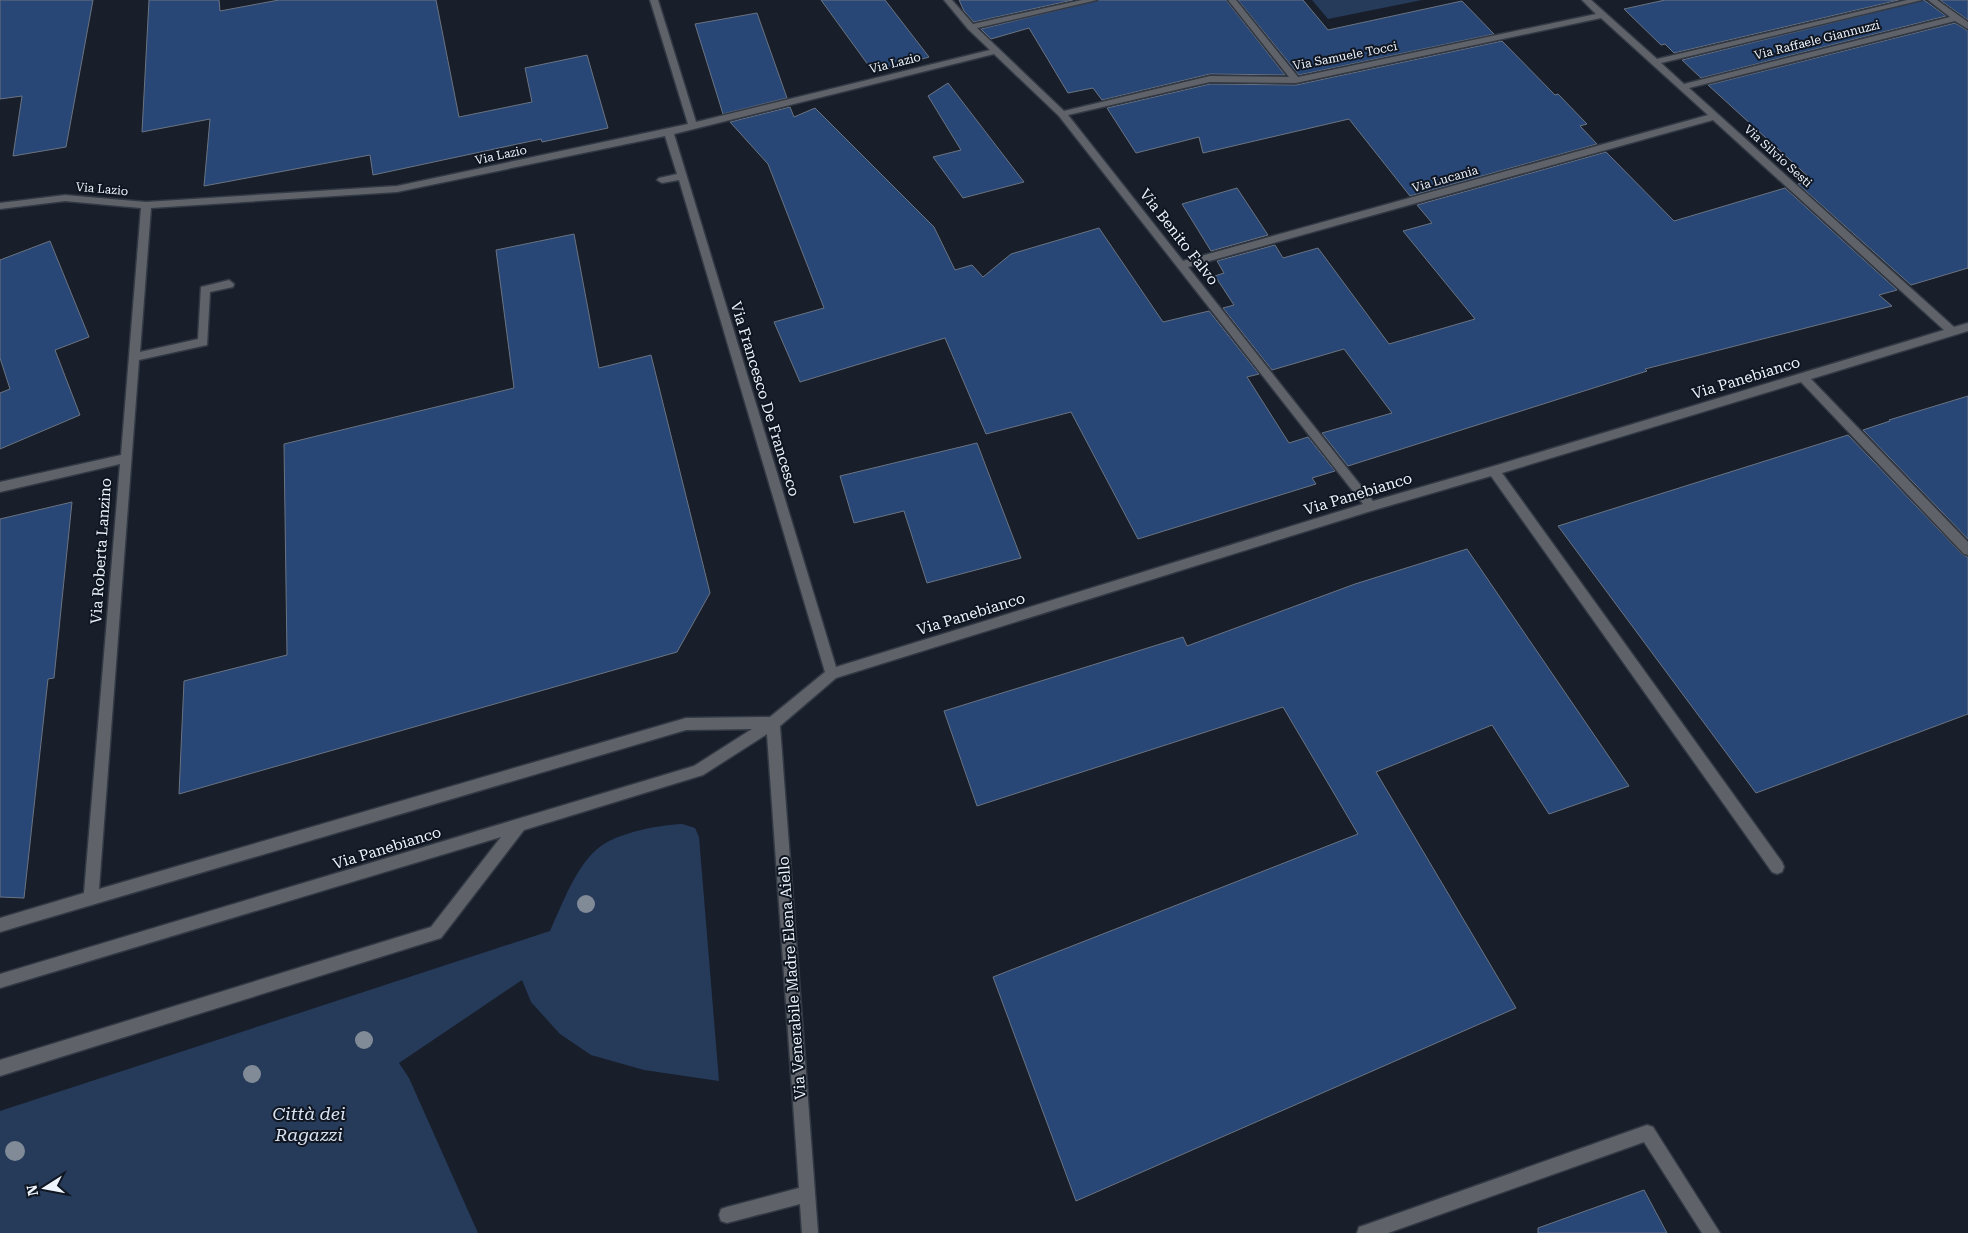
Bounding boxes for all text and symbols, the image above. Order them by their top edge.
street label: Via Raffaele Giannuzzi [1753,18,1881,62]
street label: Via Samuele Tocci [1292,39,1398,73]
street label: Via Lazio [868,50,922,76]
street label: Via Silvio Sesti [1741,122,1815,190]
street label: Via Lazio [474,143,528,167]
street label: Via Lucania [1410,163,1480,195]
street label: Via Lazio [75,180,129,198]
street label: Via Benito Falvo [1136,185,1222,289]
street label: Via Francesco De Francesco [727,300,803,498]
street label: Via Panebianco [1690,353,1802,403]
street label: Via Panebianco [1302,469,1414,519]
street label: Via Roberta Lanzino [87,477,115,625]
street label: Via Panebianco [915,589,1027,639]
street label: Via Panebianco [331,823,443,873]
street label: Via Venerabile Madre Elena Aiello [775,856,809,1100]
park label: Città dei Ragazzi [272,1103,346,1145]
north arrow [20,1163,70,1213]
text: N [23,1183,41,1197]

